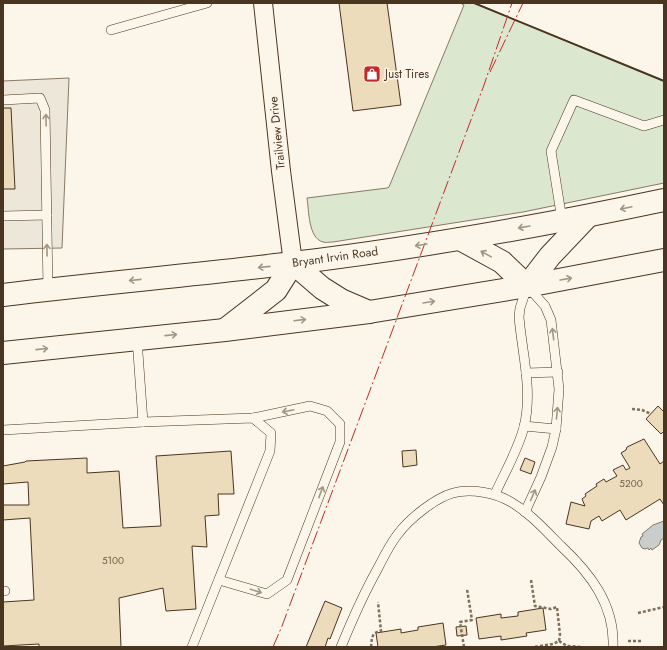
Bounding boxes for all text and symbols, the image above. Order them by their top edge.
shop icon: Just Tires [362,64,382,84]
place label: Just Tires [383,65,429,83]
street label: Trailview Drive [264,96,290,170]
one-way arrow [42,114,49,127]
one-way arrow [620,204,633,212]
one-way arrow [518,224,531,232]
one-way arrow [415,241,428,249]
street label: Bryant Irvin Road [291,242,379,272]
one-way arrow [43,244,51,257]
one-way arrow [480,249,492,257]
one-way arrow [258,263,271,270]
one-way arrow [559,274,572,282]
one-way arrow [129,277,142,284]
one-way arrow [422,298,435,306]
one-way arrow [293,317,306,324]
one-way arrow [549,327,557,340]
one-way arrow [164,332,177,339]
one-way arrow [35,345,48,353]
one-way arrow [282,407,295,415]
one-way arrow [554,407,561,420]
house number: 5200 [619,476,643,491]
one-way arrow [317,486,325,498]
one-way arrow [530,489,537,501]
house number: 5100 [102,553,124,568]
one-way arrow [250,588,263,595]

